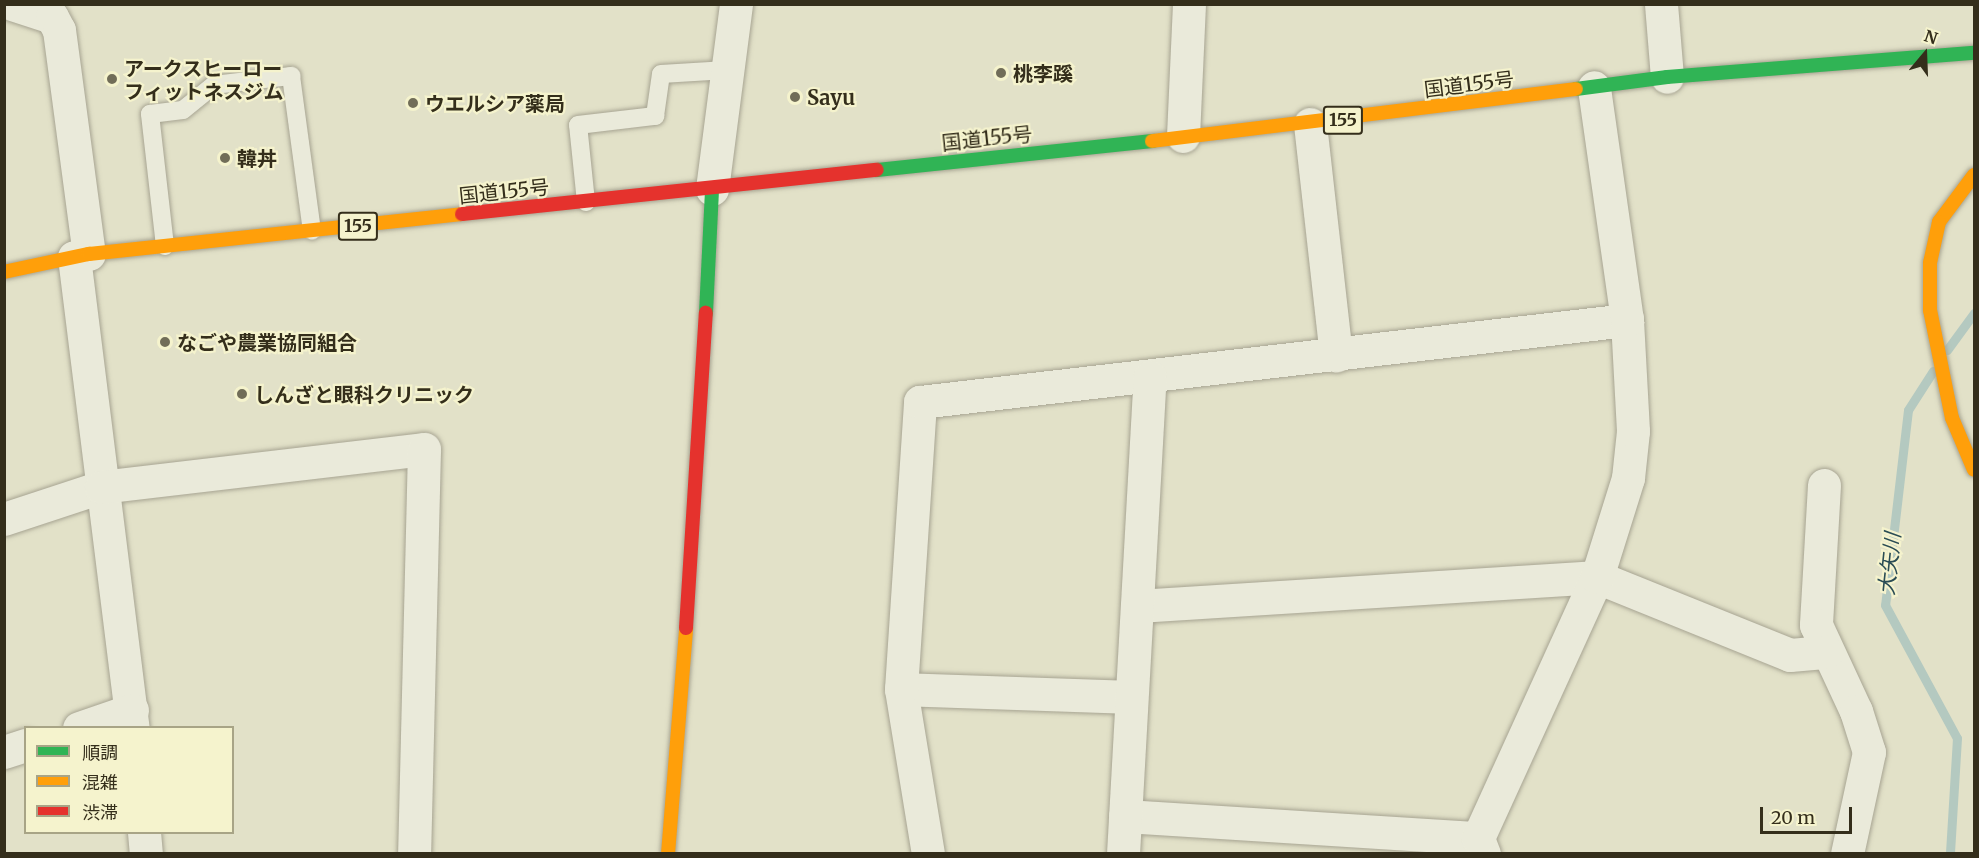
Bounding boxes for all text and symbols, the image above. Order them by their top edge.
north arrow [1895,24,1955,84]
text: N [1922,25,1940,48]
place label: アークスヒーロー フィットネスジム [124,56,284,103]
place label: 桃李蹊 [1013,61,1073,85]
marker: 桃李蹊 [994,66,1008,80]
street label: 国道155号 [1423,67,1515,101]
marker: アークスヒーロー フィットネスジム [105,72,119,86]
place label: Sayu [807,85,855,109]
marker: Sayu [788,90,802,104]
place label: ウエルシア薬局 [425,91,565,115]
marker: ウエルシア薬局 [406,96,420,110]
road number: 155 [1322,105,1364,135]
street label: 国道155号 [941,121,1033,155]
place label: 韓丼 [237,146,277,170]
marker: 韓丼 [218,151,232,165]
street label: 国道155号 [458,174,550,208]
road number: 155 [337,211,379,241]
place label: なごや農業協同組合 [177,330,357,354]
marker: なごや農業協同組合 [158,335,172,349]
place label: しんざと眼科クリニック [254,382,474,406]
marker: しんざと眼科クリニック [235,387,249,401]
water label: 大矢川 [1874,531,1906,597]
legend [24,726,234,834]
text: 順調 [82,741,118,764]
text: 混雑 [82,771,118,794]
scale bar [1763,795,1854,833]
text: 渋滞 [82,801,118,824]
text: 20 m [1771,806,1815,829]

